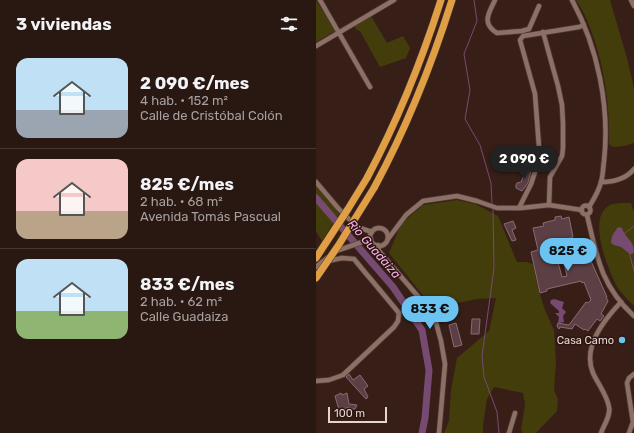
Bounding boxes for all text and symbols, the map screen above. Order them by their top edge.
icon: filters [278,13,300,35]
text: 3 viviendas [16,14,112,34]
text: 2 090 €/mes [140,73,249,93]
icon: home [48,74,96,122]
text: 4 hab. · 152 m² [140,93,228,108]
text: Calle de Cristóbal Colón [140,108,283,123]
pin: 2 090 € [487,146,561,180]
text: 2 090 € [499,151,549,166]
text: 825 €/mes [140,174,234,194]
icon: home [48,175,96,223]
text: 2 hab. · 68 m² [140,194,223,209]
text: Avenida Tomás Pascual [140,209,281,224]
water label: Rio Guadaiza [345,217,403,281]
pin: 825 € [540,238,596,272]
text: 825 € [549,243,587,258]
text: 833 €/mes [140,274,234,294]
icon: home [48,275,96,323]
text: 2 hab. · 62 m² [140,294,222,309]
pin: 833 € [402,296,458,330]
text: 833 € [411,301,449,316]
text: Calle Guadaiza [140,309,228,324]
place label: Casa Camo [557,334,614,347]
marker: Casa Camo [617,335,627,345]
scale bar [328,405,387,424]
text: 100 m [334,407,365,420]

